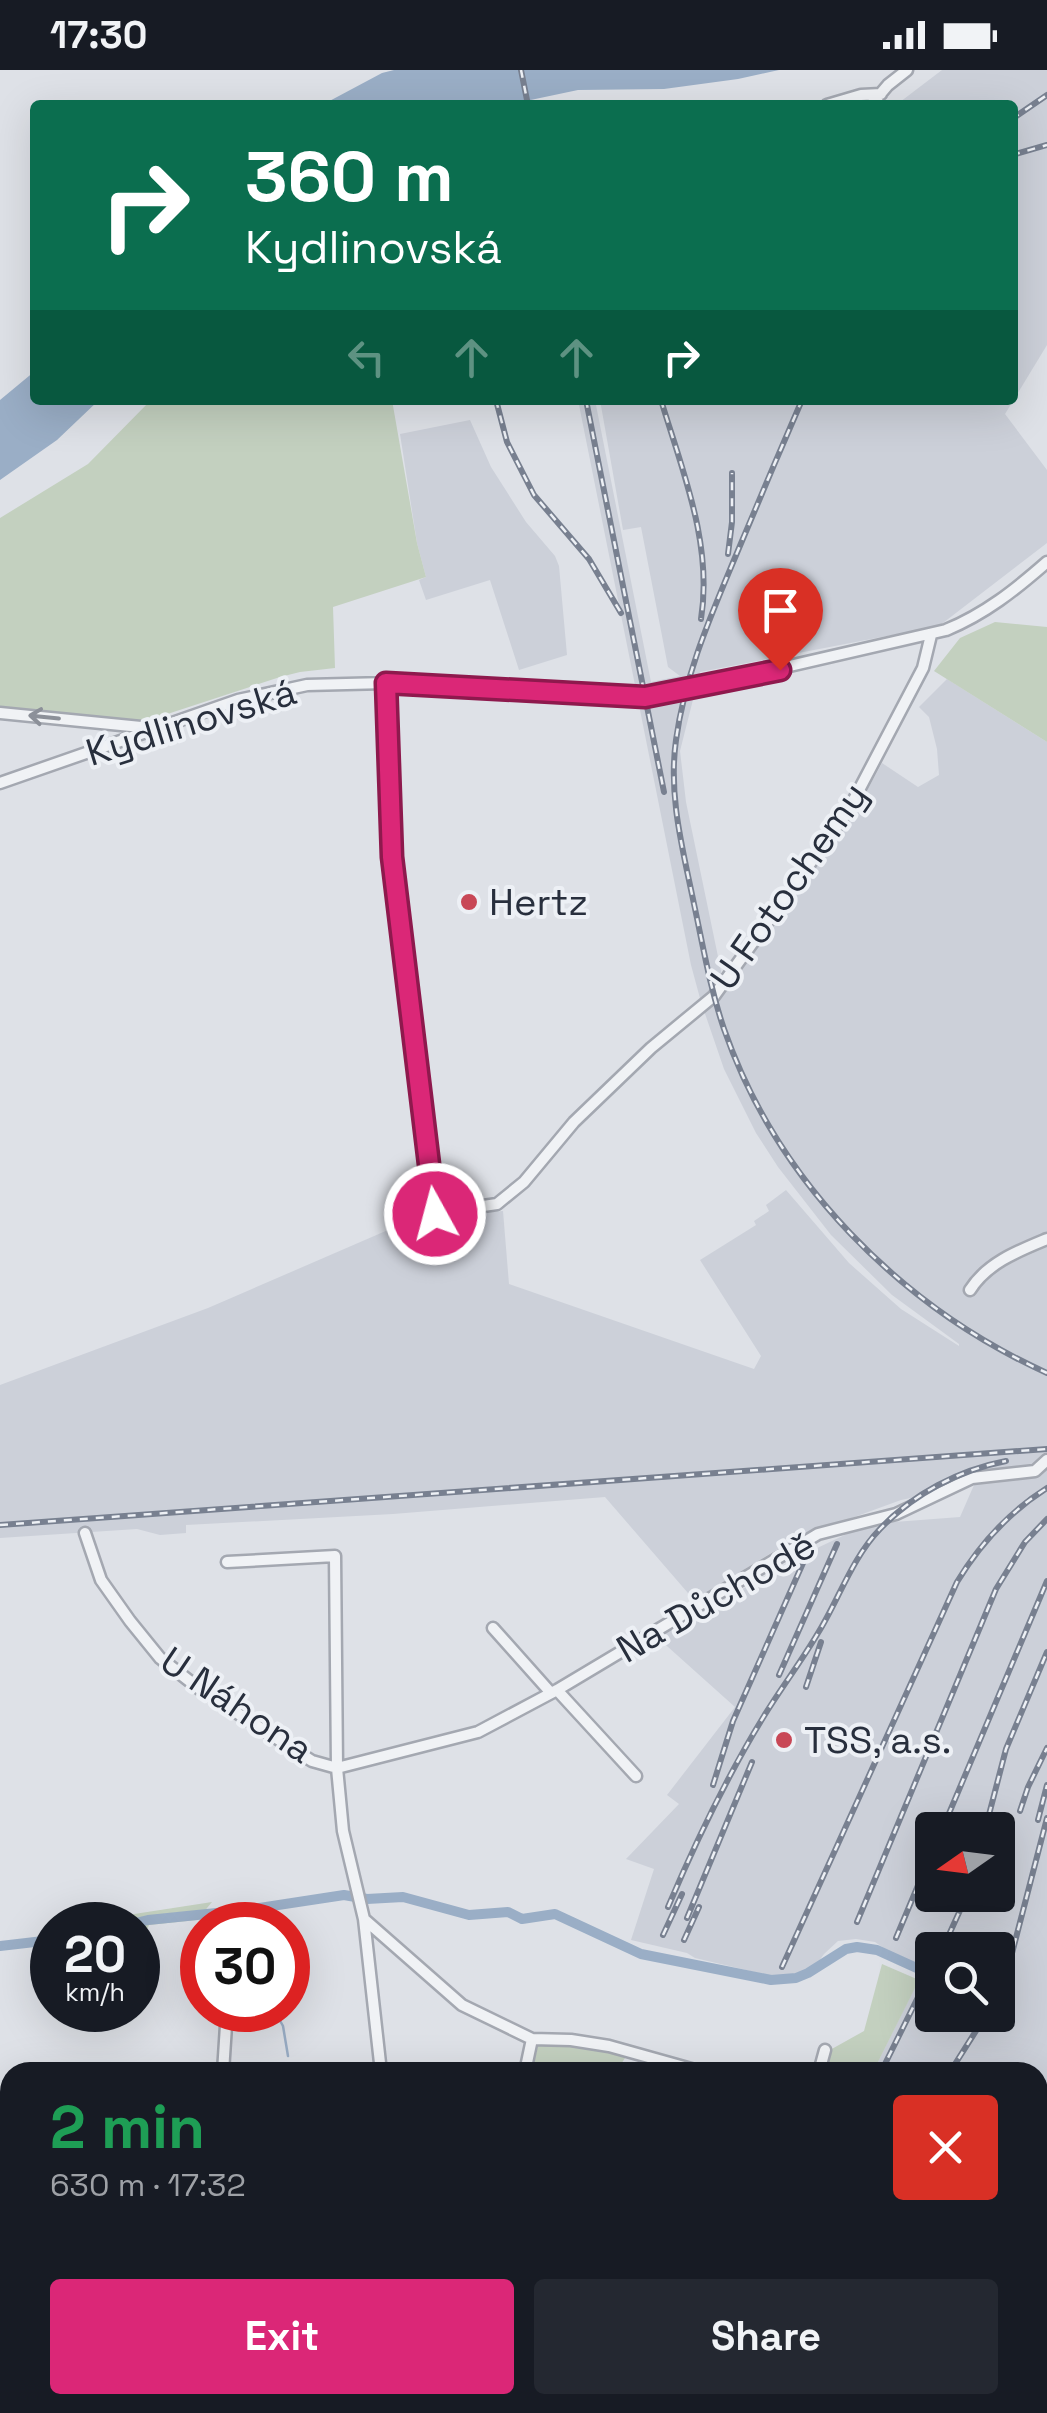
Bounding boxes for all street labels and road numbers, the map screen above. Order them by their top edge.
street label: Kydlinovská [80,667,302,777]
street label: U Fotochemy [700,773,878,999]
street label: Na Důchodě [608,1521,824,1673]
street label: U Náhona [151,1636,323,1774]

